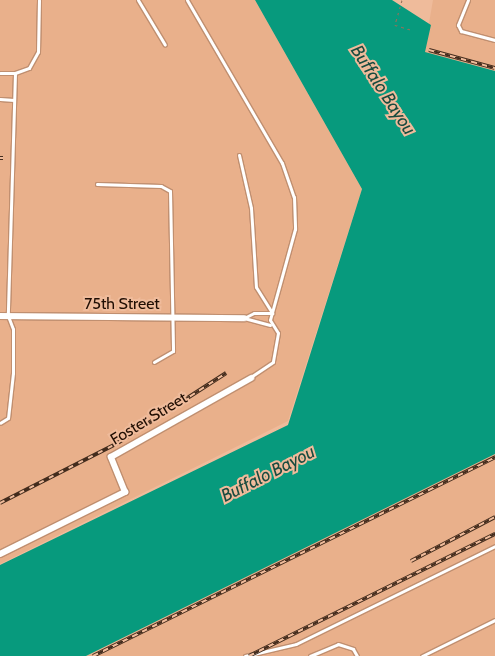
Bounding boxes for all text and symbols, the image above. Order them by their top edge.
water label: Buffalo Bayou [346,41,420,139]
street label: 75th Street [84,294,160,314]
street label: Foster Street [107,389,191,449]
water label: Buffalo Bayou [217,441,319,507]

